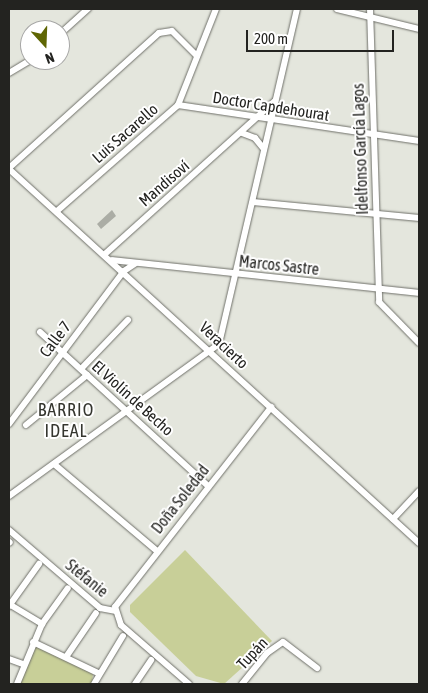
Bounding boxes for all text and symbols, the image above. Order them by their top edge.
north arrow [20,20,70,70]
scale bar [248,20,396,52]
text: 200 m [254,30,288,47]
text: N [43,49,56,67]
street label: Idelfonso García Lagos [348,83,372,215]
street label: Doctor Capdehourat [211,87,331,125]
street label: Luis Sacarello [88,99,162,167]
street label: Mandisoví [135,156,193,210]
street label: Marcos Sastre [238,251,320,279]
street label: Calle 7 [35,317,75,361]
street label: Veracierto [196,318,252,372]
street label: El Violín de Becho [88,356,178,440]
district label: BARRIO IDEAL [37,400,95,442]
street label: Doña Soledad [147,461,213,537]
street label: Stéfanie [62,555,112,601]
street label: Tupán [232,633,272,673]

